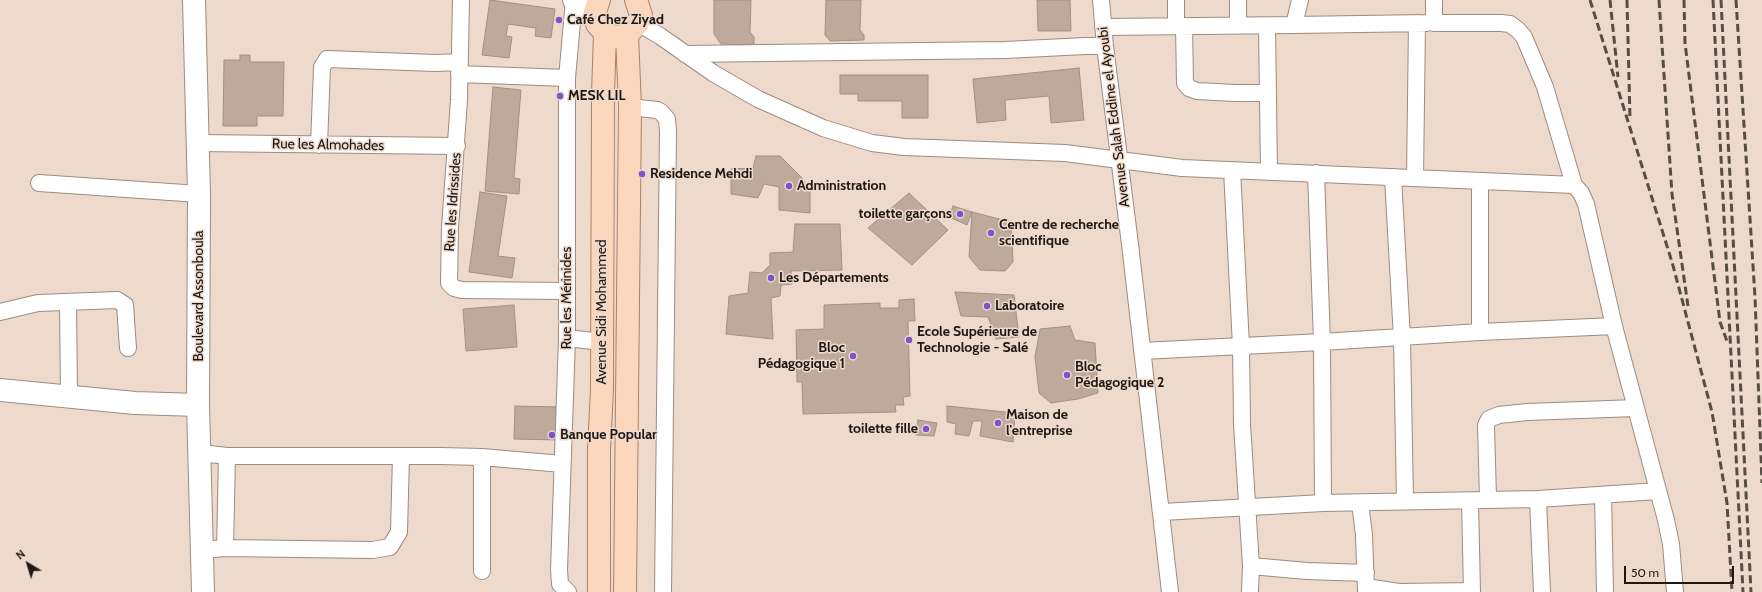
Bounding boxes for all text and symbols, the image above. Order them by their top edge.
place label: Café Chez Ziyad [567,12,664,28]
marker: Café Chez Ziyad [554,15,564,25]
street label: Avenue Salah Eddine el Ayoubi [1095,26,1133,208]
place label: MESK LIL [568,88,626,104]
marker: MESK LIL [555,91,565,101]
street label: Rue les Almohades [272,136,384,154]
street label: Rue les Idrissides [441,152,465,252]
place label: Residence Mehdi [650,166,752,182]
marker: Residence Mehdi [637,169,647,179]
place label: Administration [797,178,886,194]
marker: Administration [784,181,794,191]
place label: toilette garçons [859,206,952,222]
marker: toilette garçons [955,209,965,219]
place label: Centre de recherche scientifique [999,217,1119,250]
marker: Centre de recherche scientifique [986,228,996,238]
street label: Boulevard Assonboula [191,231,207,361]
street label: Avenue Sidi Mohammed [594,239,610,385]
street label: Rue les Mérinides [559,247,575,349]
place label: Les Départements [779,270,889,286]
marker: Les Départements [766,273,776,283]
place label: Laboratoire [995,298,1064,314]
marker: Laboratoire [982,301,992,311]
place label: Ecole Supérieure de Technologie - Salé [917,324,1037,356]
marker: Ecole Supérieure de Technologie - Salé [904,335,914,345]
place label: Bloc Pédagogique 1 [758,340,845,372]
marker: Bloc Pédagogique 1 [848,351,858,361]
place label: Bloc Pédagogique 2 [1075,359,1164,392]
marker: Bloc Pédagogique 2 [1062,370,1072,380]
place label: Maison de l'entreprise [1006,407,1072,440]
marker: Maison de l'entreprise [993,418,1003,428]
place label: toilette fille [848,421,918,437]
marker: toilette fille [921,424,931,434]
place label: Banque Popular [560,427,657,443]
marker: Banque Popular [547,430,557,440]
north arrow [8,544,48,584]
text: N [13,547,28,562]
scale bar [1626,558,1736,584]
text: 50 m [1631,565,1659,580]

